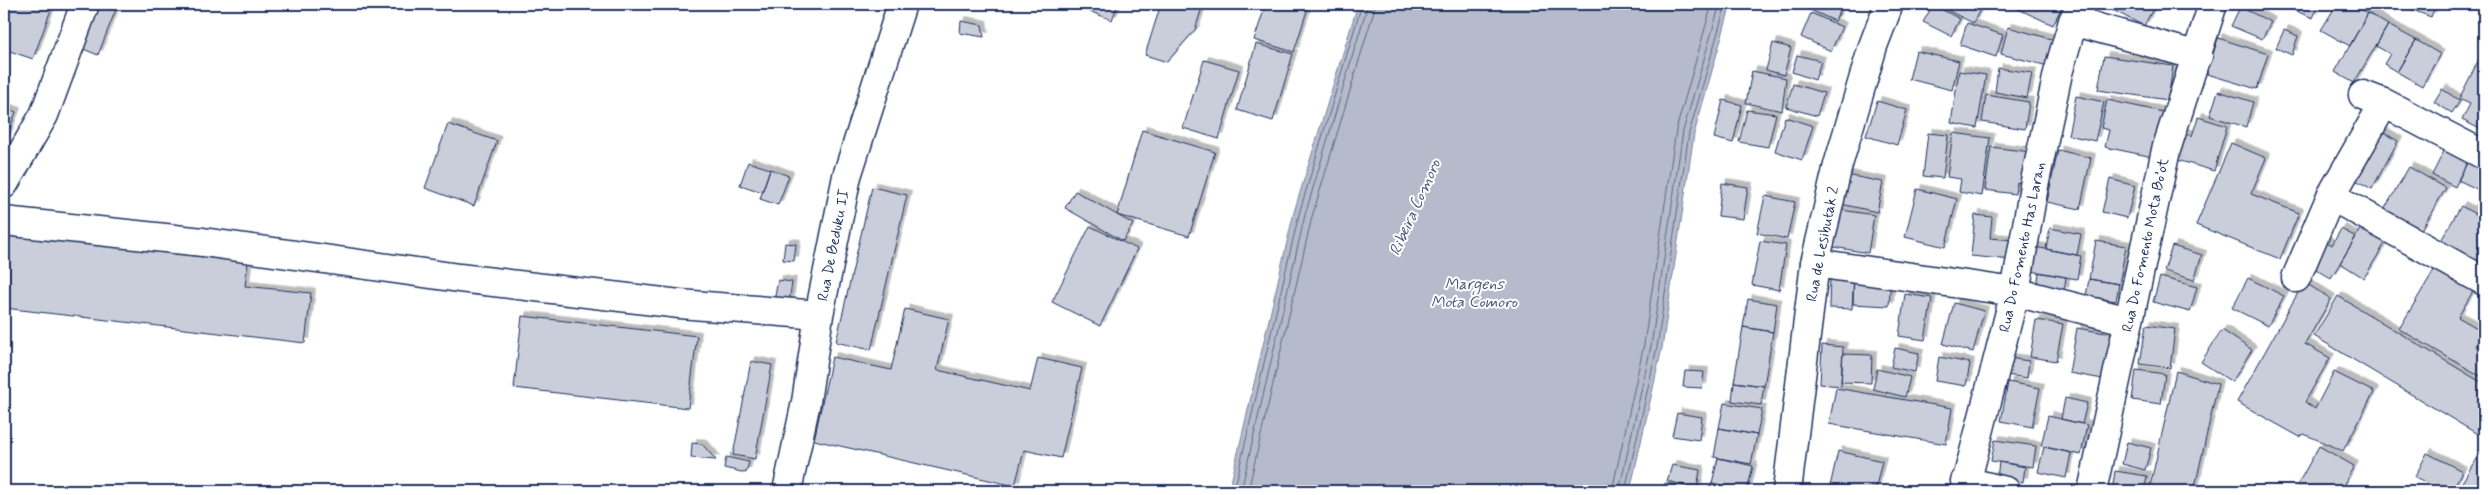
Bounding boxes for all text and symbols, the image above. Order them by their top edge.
water label: Ribeira Comoro [1385,155,1446,259]
street label: Rua Do Fomento Mota Bo’ot [2118,156,2174,334]
street label: Rua Do Fomento Has Laran [1995,160,2051,334]
street label: Rua de Lesibutak 2 [1802,185,1844,303]
street label: Rua De Beduku II [813,187,855,303]
water label: Margens Mota Comoro [1431,274,1518,313]

